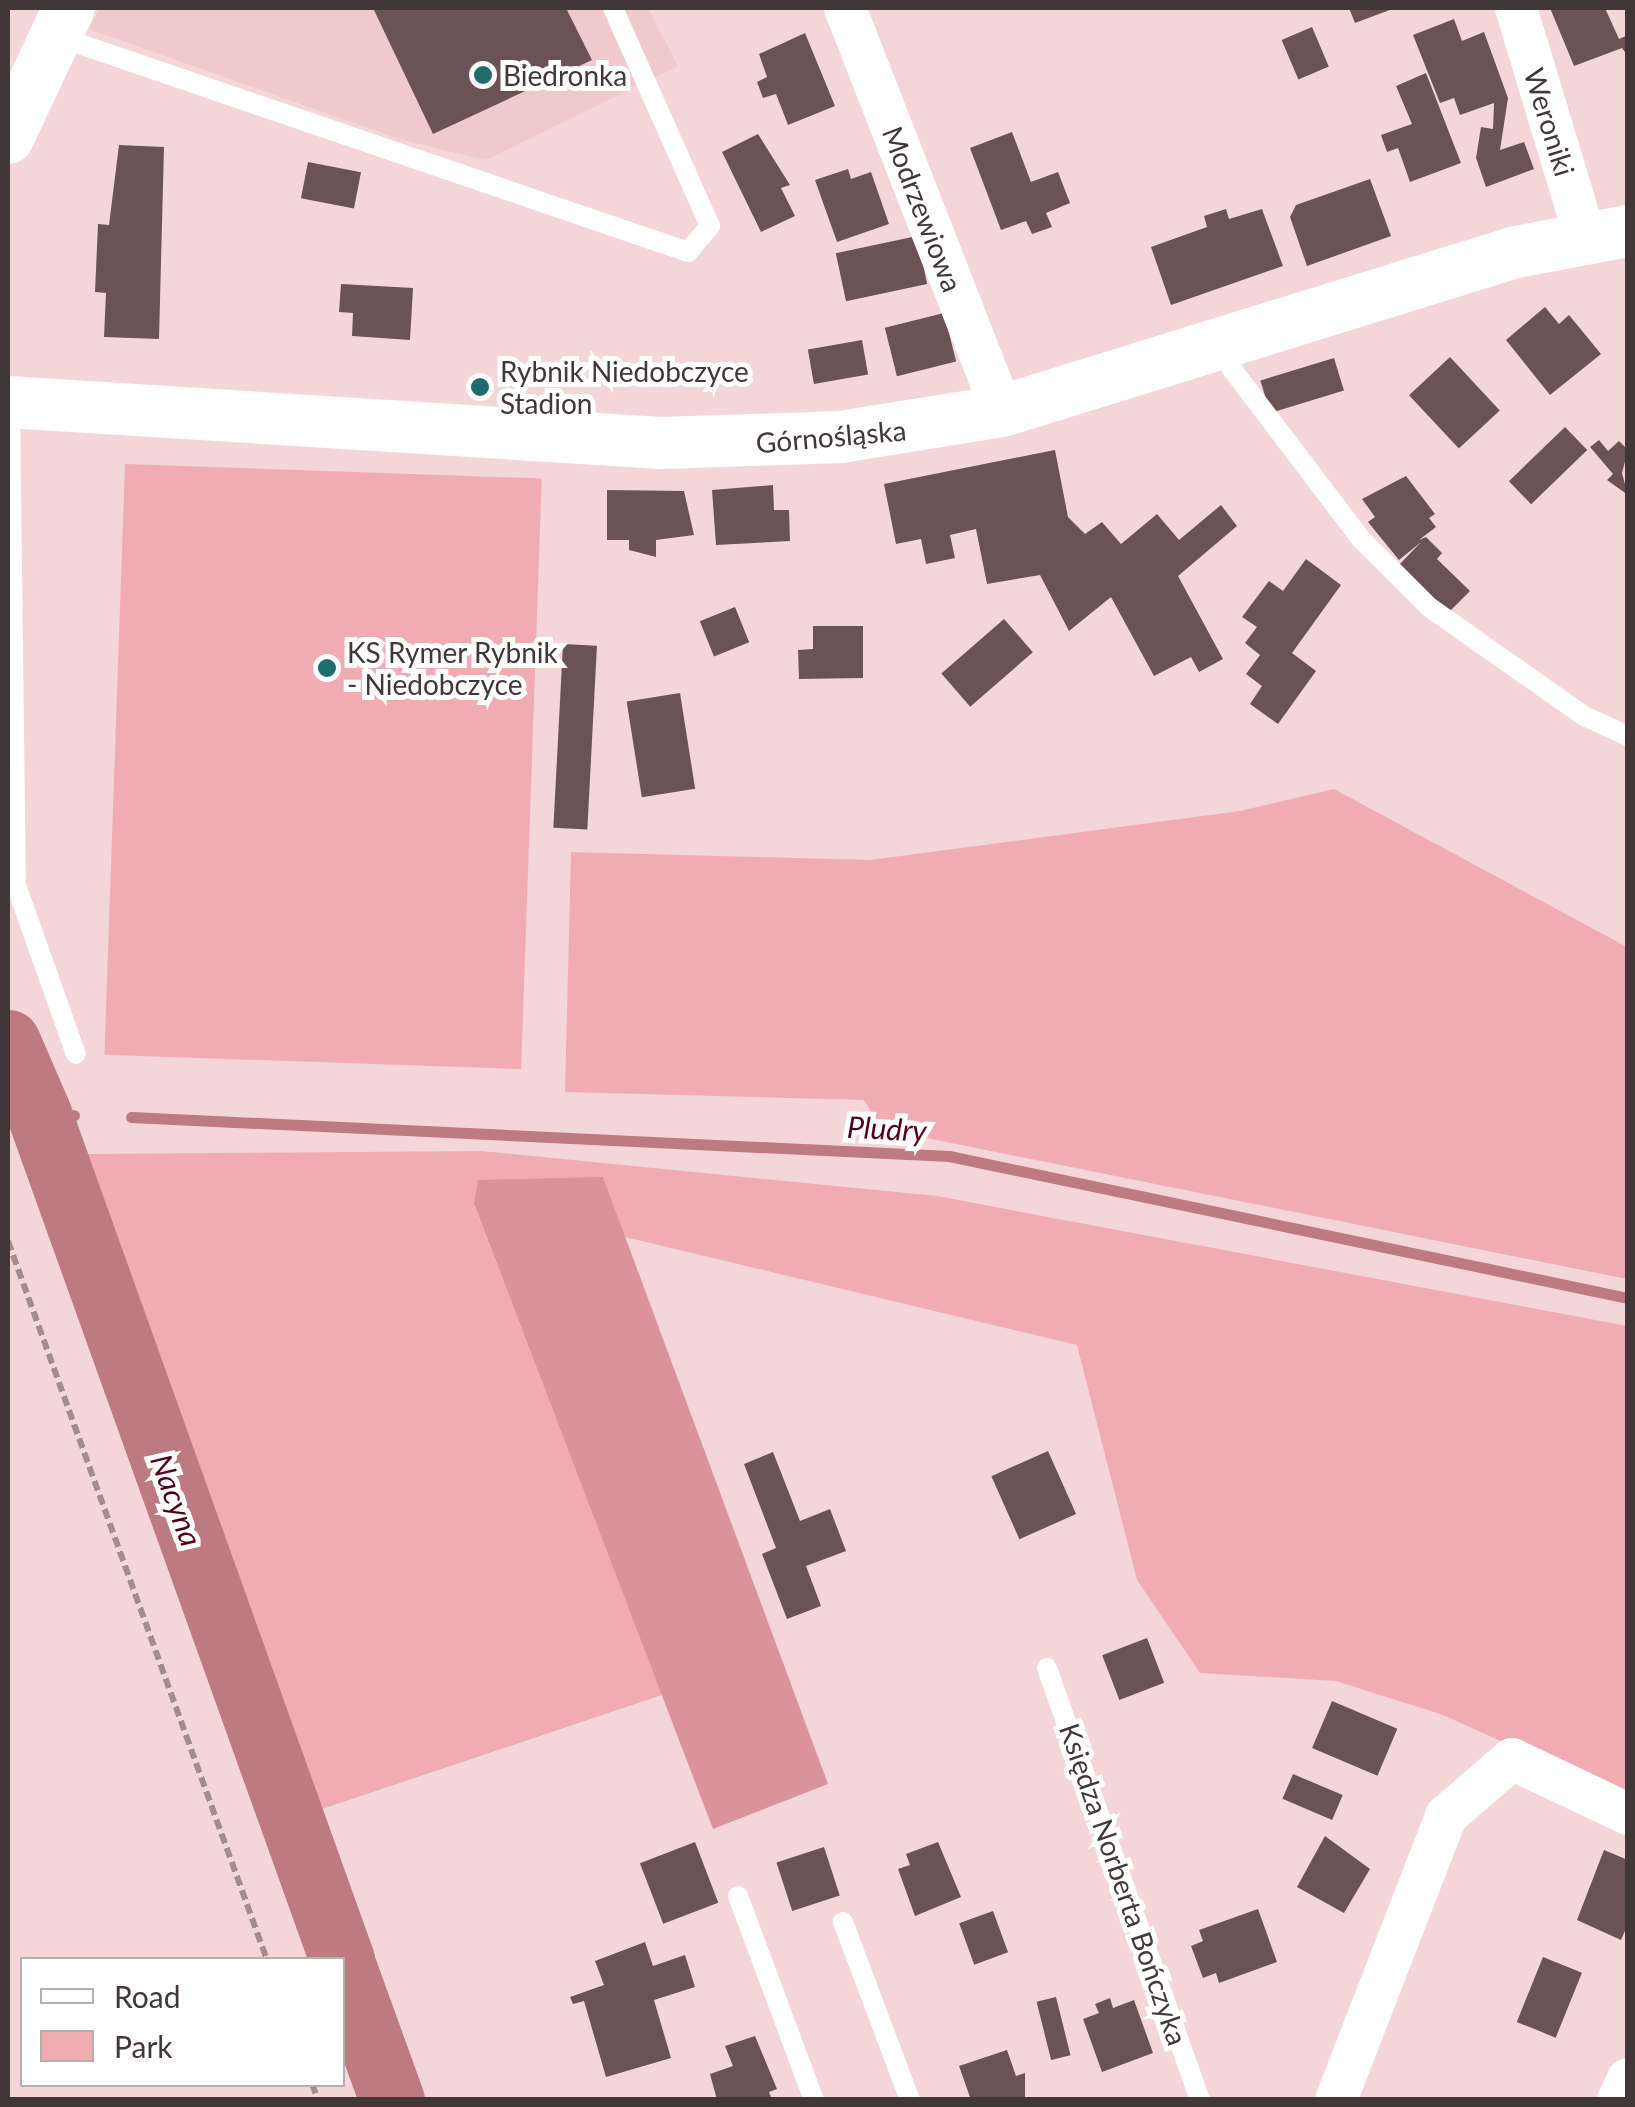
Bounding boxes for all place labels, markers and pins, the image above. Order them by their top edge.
place label: Biedronka [503,58,627,92]
marker: Biedronka [472,64,494,86]
place label: Rybnik Niedobczyce Stadion [500,354,749,420]
marker: Rybnik Niedobczyce Stadion [469,376,491,398]
place label: KS Rymer Rybnik - Niedobczyce [347,635,558,701]
marker: KS Rymer Rybnik - Niedobczyce [316,657,338,679]

